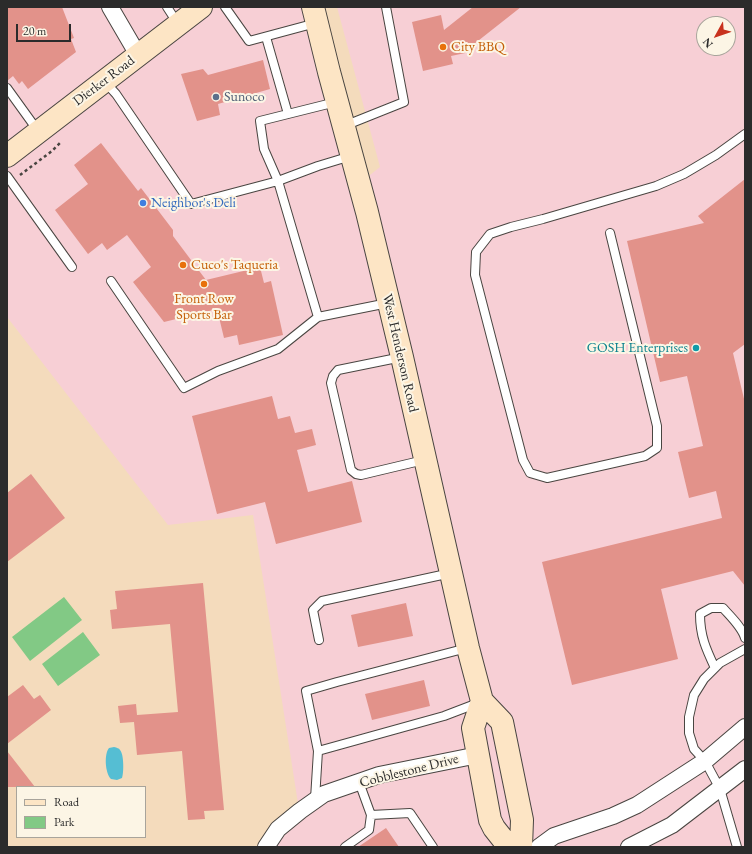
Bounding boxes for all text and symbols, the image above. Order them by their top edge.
scale bar [18,16,73,42]
north arrow [696,16,736,56]
text: 20 m [23,23,46,39]
text: N [699,35,716,51]
place label: City BBQ [451,39,505,55]
marker: City BBQ [438,42,448,52]
street label: Dierker Road [70,52,138,110]
place label: Sunoco [224,89,265,105]
marker: Sunoco [211,92,221,102]
place label: Neighbor's Deli [151,195,236,211]
marker: Neighbor's Deli [138,198,148,208]
place label: Cuco's Taqueria [191,257,278,273]
marker: Cuco's Taqueria [178,260,188,270]
marker: Front Row Sports Bar [199,279,209,289]
place label: Front Row Sports Bar [174,291,234,324]
street label: West Henderson Road [378,292,422,414]
place label: GOSH Enterprises [587,340,688,356]
marker: GOSH Enterprises [691,343,701,353]
street label: Cobblestone Drive [358,751,460,791]
legend [16,786,146,838]
text: Road [54,794,79,810]
text: Park [54,814,74,830]

